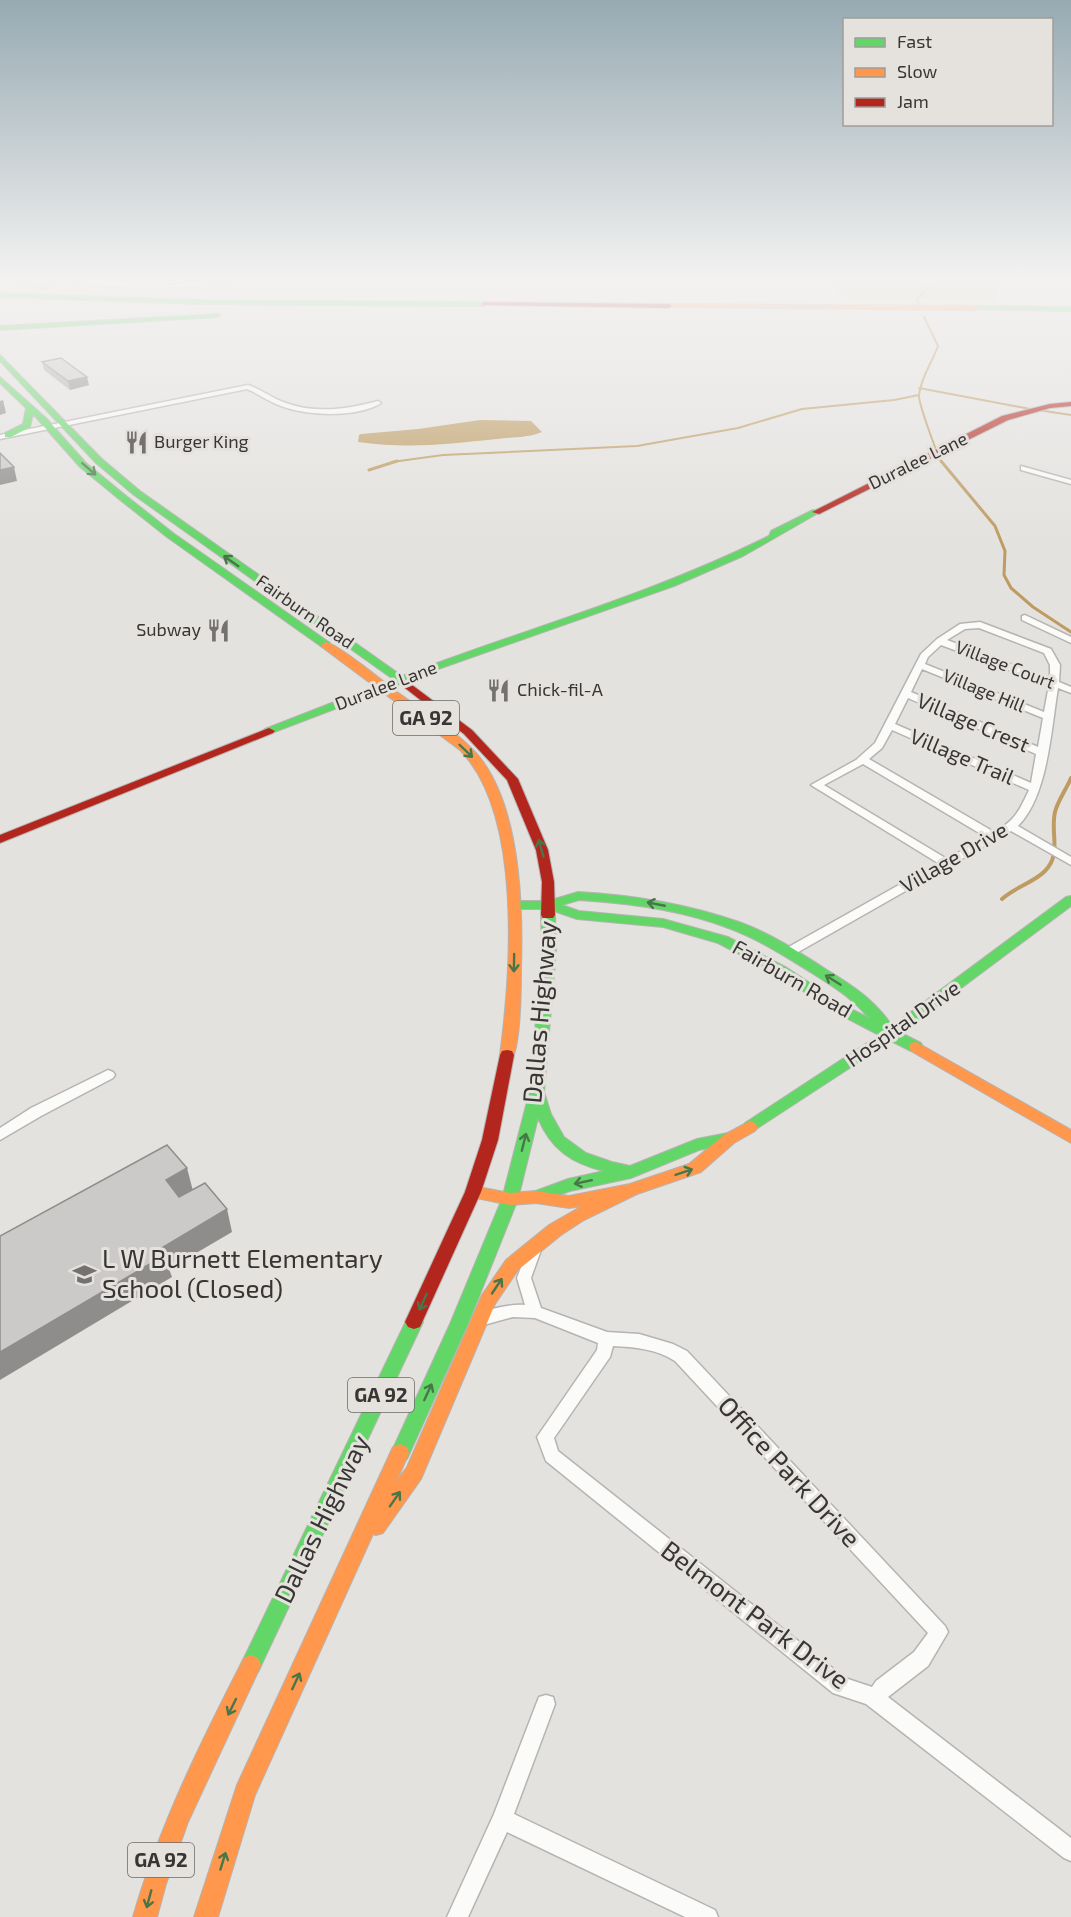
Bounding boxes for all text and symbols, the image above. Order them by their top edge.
legend [843,18,1053,126]
text: Fast [897,30,932,52]
text: Slow [897,60,938,82]
text: Jam [897,90,929,112]
street label: Duralee Lane [865,427,971,493]
restaurant icon: Burger King [123,429,149,455]
place label: Burger King [154,430,249,452]
one-way arrow [81,463,97,476]
one-way arrow [224,555,240,567]
street label: Fairburn Road [252,569,359,653]
restaurant icon: Subway [206,617,232,643]
place label: Subway [136,618,201,640]
street label: Village Court [953,635,1058,693]
street label: Duralee Lane [332,656,440,715]
street label: Village Hill [940,664,1029,717]
restaurant icon: Chick-fil-A [486,677,512,703]
place label: Chick-fil-A [517,678,604,700]
street label: Village Crest [914,687,1034,757]
road number: GA 92 [393,701,459,735]
street label: Village Trail [907,722,1019,789]
one-way arrow [458,744,473,758]
street label: Village Drive [895,816,1011,897]
one-way arrow [535,838,546,857]
one-way arrow [646,898,666,909]
street label: Dallas Highway [515,919,562,1104]
street label: Fairburn Road [729,933,857,1022]
one-way arrow [508,953,520,973]
one-way arrow [825,974,842,986]
street label: Hospital Drive [840,974,964,1071]
one-way arrow [519,1133,531,1152]
one-way arrow [674,1166,693,1177]
one-way arrow [574,1177,593,1188]
place label: L W Burnett Elementary School (Closed) [102,1242,383,1303]
school or university icon: L W Burnett Elementary School (Closed) [71,1261,97,1287]
one-way arrow [491,1279,503,1295]
one-way arrow [417,1293,429,1311]
road number: GA 92 [348,1378,414,1412]
one-way arrow [423,1384,435,1402]
street label: Office Park Drive [713,1389,868,1553]
street label: Dallas Highway [267,1429,375,1607]
one-way arrow [389,1492,401,1508]
street label: Belmont Park Drive [656,1533,856,1694]
one-way arrow [291,1672,303,1690]
one-way arrow [225,1697,237,1715]
road number: GA 92 [128,1843,194,1877]
one-way arrow [219,1852,230,1871]
one-way arrow [143,1889,155,1908]

